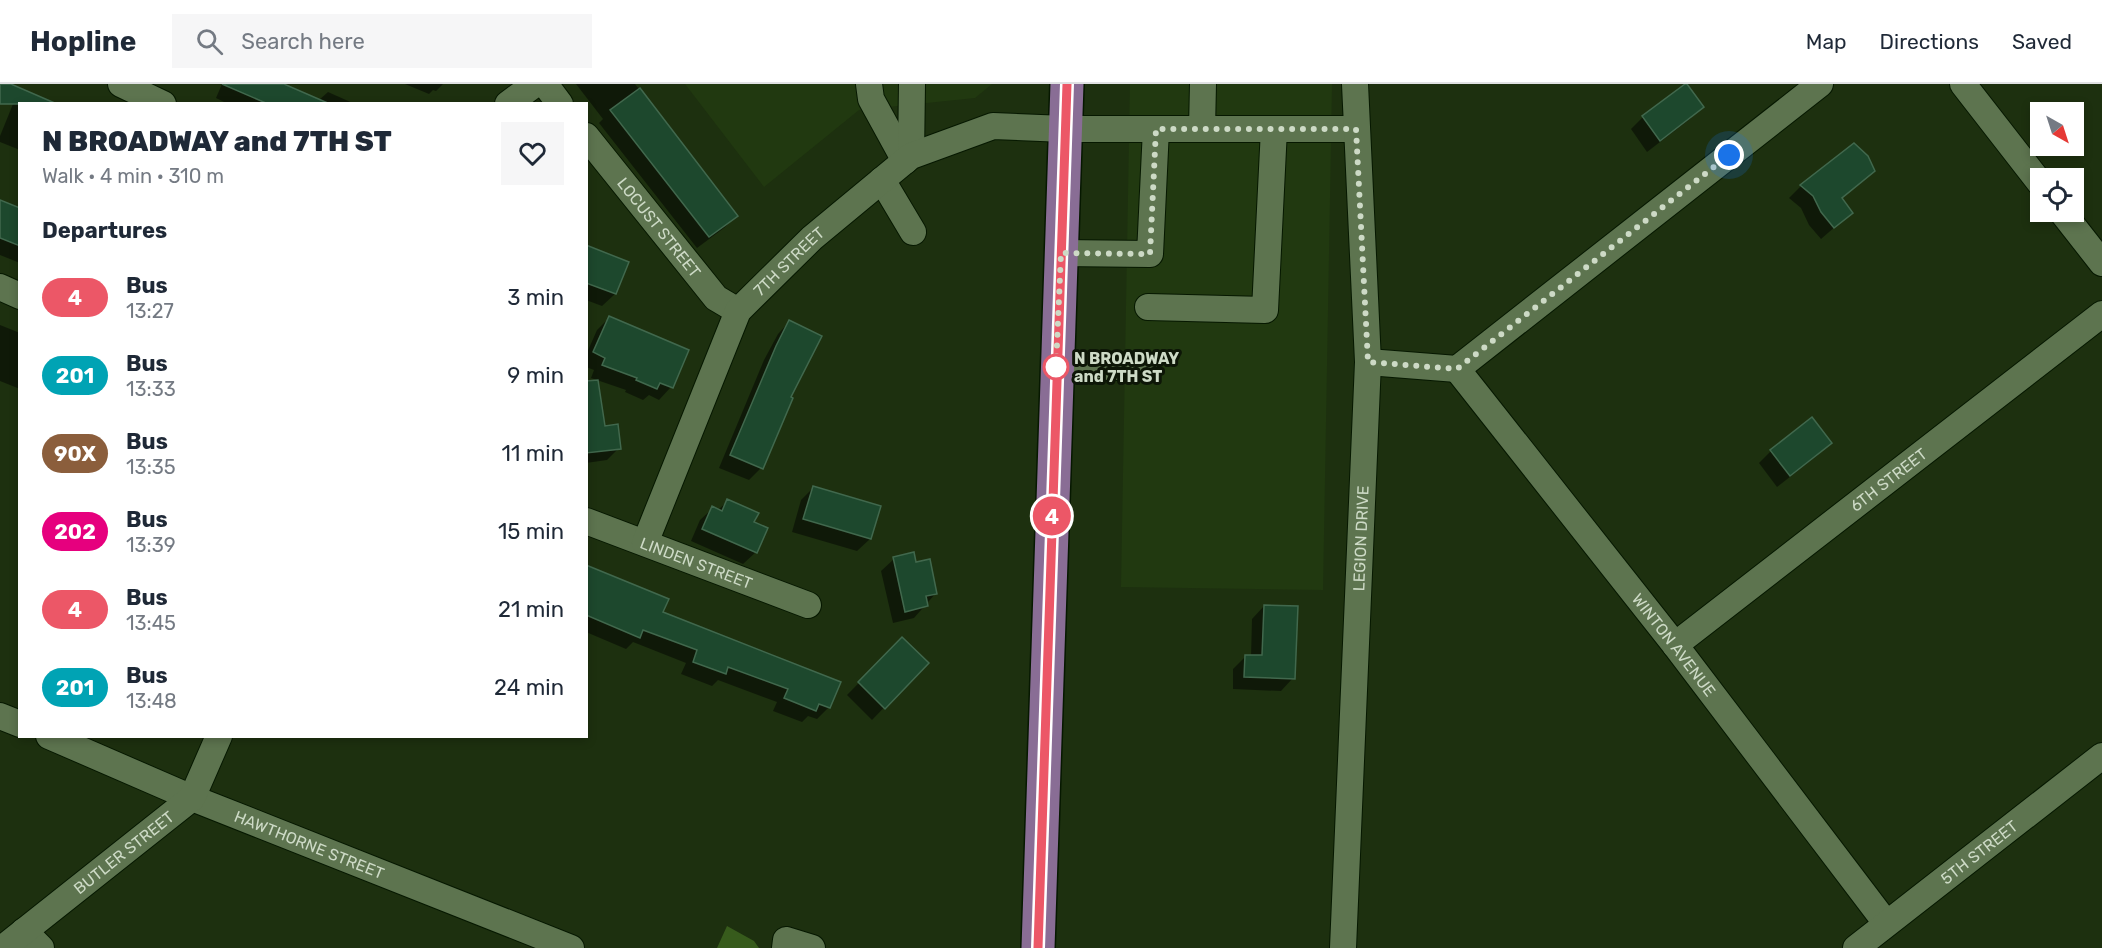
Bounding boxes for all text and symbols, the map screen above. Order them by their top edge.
search box [172,14,592,68]
text: Hopline [30,25,136,58]
icon: search [193,25,226,58]
text: Search here [241,28,365,55]
text: Map [1806,29,1847,54]
text: Directions [1880,29,1979,54]
text: Saved [2012,29,2072,54]
north arrow [2030,102,2084,156]
map controls [2030,102,2084,222]
button: heart [501,122,564,185]
text: N BROADWAY and 7TH ST [42,125,392,158]
your location [1714,140,1744,170]
text: Walk · 4 min · 310 m [42,164,224,188]
button: locate [2030,168,2084,222]
street label: LOCUST STREET [613,174,705,281]
text: Departures [42,217,167,244]
street label: 7TH STREET [750,223,828,300]
text: Bus [126,272,168,299]
text: 3 min [507,284,564,311]
text: 4 [68,285,82,310]
text: 13:27 [126,299,174,323]
place label: N BROADWAY and 7TH ST [1074,349,1179,386]
text: Bus [126,350,168,377]
marker: N BROADWAY and 7TH ST [1043,354,1069,380]
text: 9 min [507,362,564,389]
text: 201 [56,363,94,388]
text: 13:33 [126,377,176,401]
text: Bus [126,428,168,455]
text: 11 min [502,440,564,467]
text: 90X [54,441,96,466]
street label: 6TH STREET [1847,444,1931,516]
text: 13:35 [126,455,176,479]
street label: LEGION DRIVE [1349,485,1373,592]
line badge: 4 [1032,496,1072,536]
text: 4 [1045,504,1059,529]
text: Bus [126,506,168,533]
text: 15 min [498,518,564,545]
text: 202 [54,519,96,544]
text: 13:39 [126,533,176,557]
street label: LINDEN STREET [637,533,755,593]
text: Bus [126,584,168,611]
street label: WINTON AVENUE [1628,590,1720,700]
text: 21 min [498,596,564,623]
text: 4 [68,597,82,622]
text: 13:45 [126,611,176,635]
text: Bus [126,662,168,689]
text: 24 min [494,674,564,701]
text: 201 [56,675,94,700]
text: 13:48 [126,689,177,713]
street label: BUTLER STREET [70,807,178,898]
street label: HAWTHORNE STREET [231,807,387,883]
street label: 5TH STREET [1937,817,2022,888]

